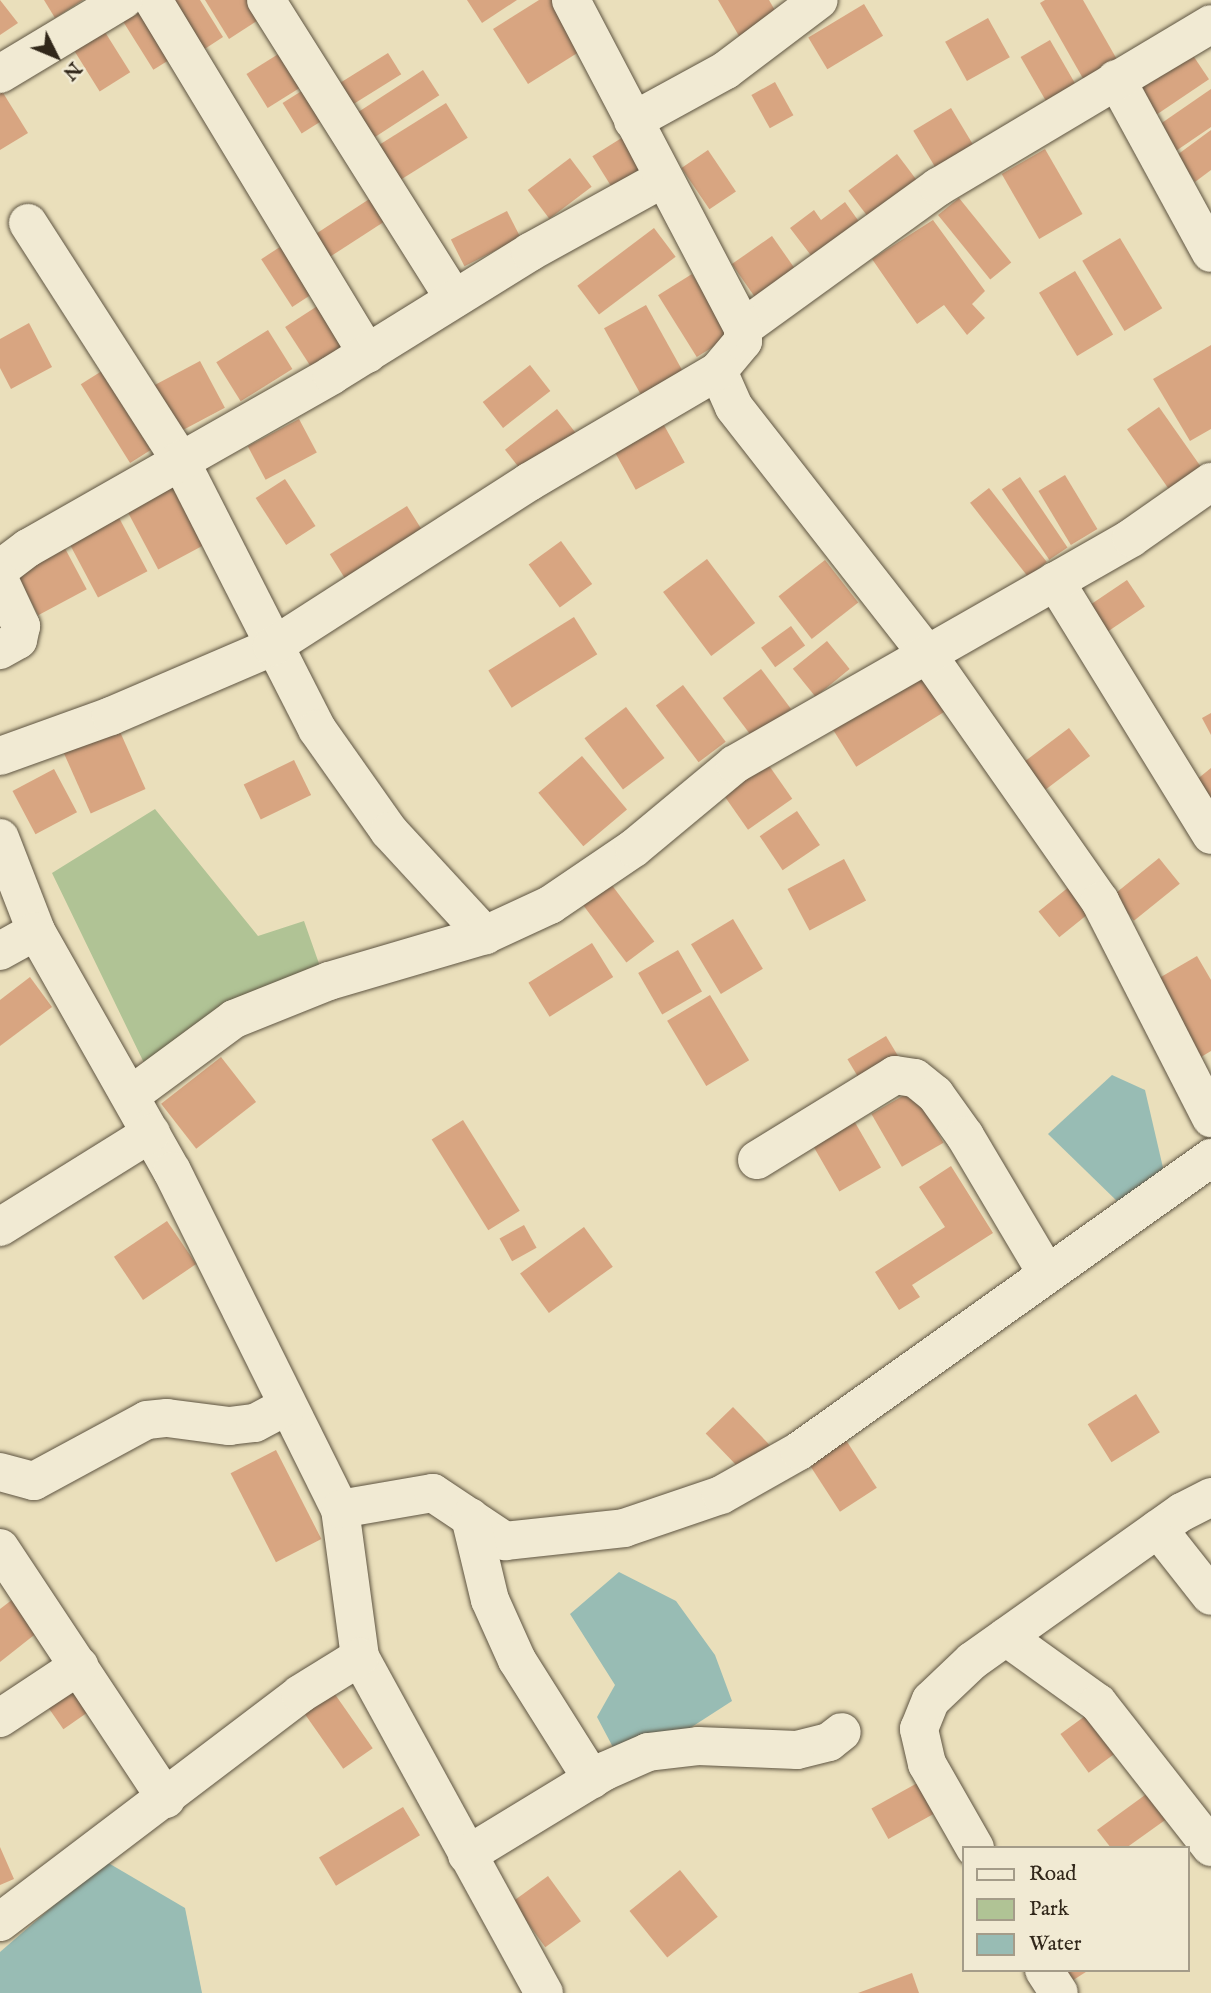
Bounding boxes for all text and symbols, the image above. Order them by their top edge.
north arrow [21,21,91,91]
text: N [57,56,86,85]
legend [962,1846,1190,1972]
text: Road [1029,1861,1076,1888]
text: Park [1029,1896,1069,1923]
text: Water [1029,1931,1081,1958]

